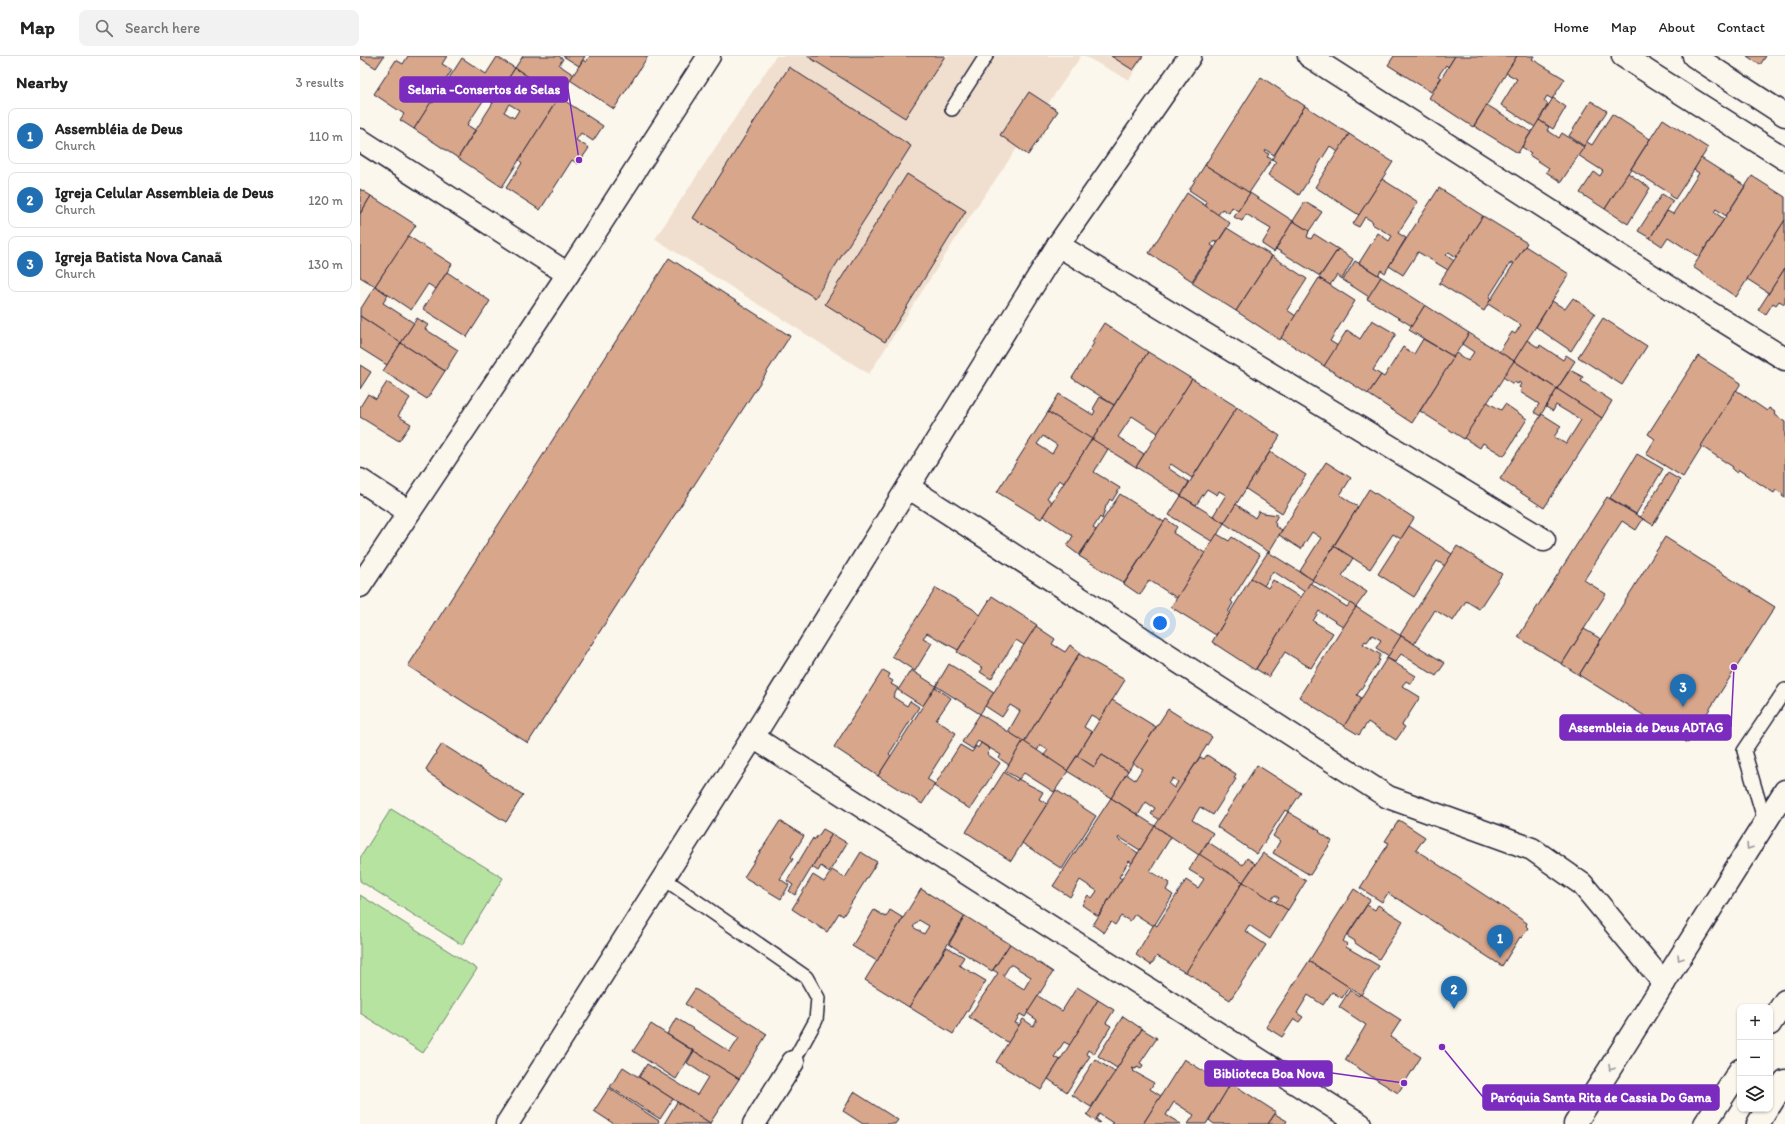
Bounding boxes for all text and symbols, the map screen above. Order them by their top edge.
search box [79,10,359,46]
text: Map [20,16,55,39]
icon: search [93,17,115,39]
text: Search here [125,19,200,37]
text: Home [1554,19,1589,36]
text: Map [1611,19,1637,36]
text: About [1659,19,1695,36]
text: Contact [1717,19,1765,36]
text: Nearby [16,72,68,92]
text: 3 results [295,75,344,90]
callout: Selaria -Consertos de Selas [400,77,568,102]
text: Selaria -Consertos de Selas [408,82,560,97]
text: Assembléia de Deus [55,120,183,138]
text: 1 [27,129,33,144]
text: 110 m [309,129,343,144]
text: Church [55,138,96,153]
text: Igreja Celular Assembleia de Deus [55,184,274,202]
text: 2 [27,193,33,208]
text: 120 m [308,193,343,208]
text: Church [55,202,96,217]
text: Igreja Batista Nova Canaã [55,248,222,266]
text: 3 [26,257,34,272]
text: 130 m [308,257,343,272]
text: Church [55,266,96,281]
your location [1150,613,1170,633]
pin: 3 [1670,674,1696,707]
callout: Assembleia de Deus ADTAG [1560,715,1731,740]
text: Assembleia de Deus ADTAG [1568,720,1723,735]
one-way arrow [1747,843,1754,850]
pin: 1 [1487,925,1513,958]
one-way arrow [1678,953,1685,960]
pin: 2 [1441,976,1467,1009]
map controls [1737,1004,1773,1112]
button: + [1737,1004,1773,1040]
button: − [1737,1040,1773,1076]
callout: Biblioteca Boa Nova [1205,1061,1332,1086]
one-way arrow [1609,1063,1616,1070]
text: Biblioteca Boa Nova [1213,1066,1325,1081]
button: layers [1737,1076,1773,1112]
callout: Paróquia Santa Rita de Cassia Do Gama [1483,1085,1719,1110]
text: Paróquia Santa Rita de Cassia Do Gama [1491,1090,1712,1106]

